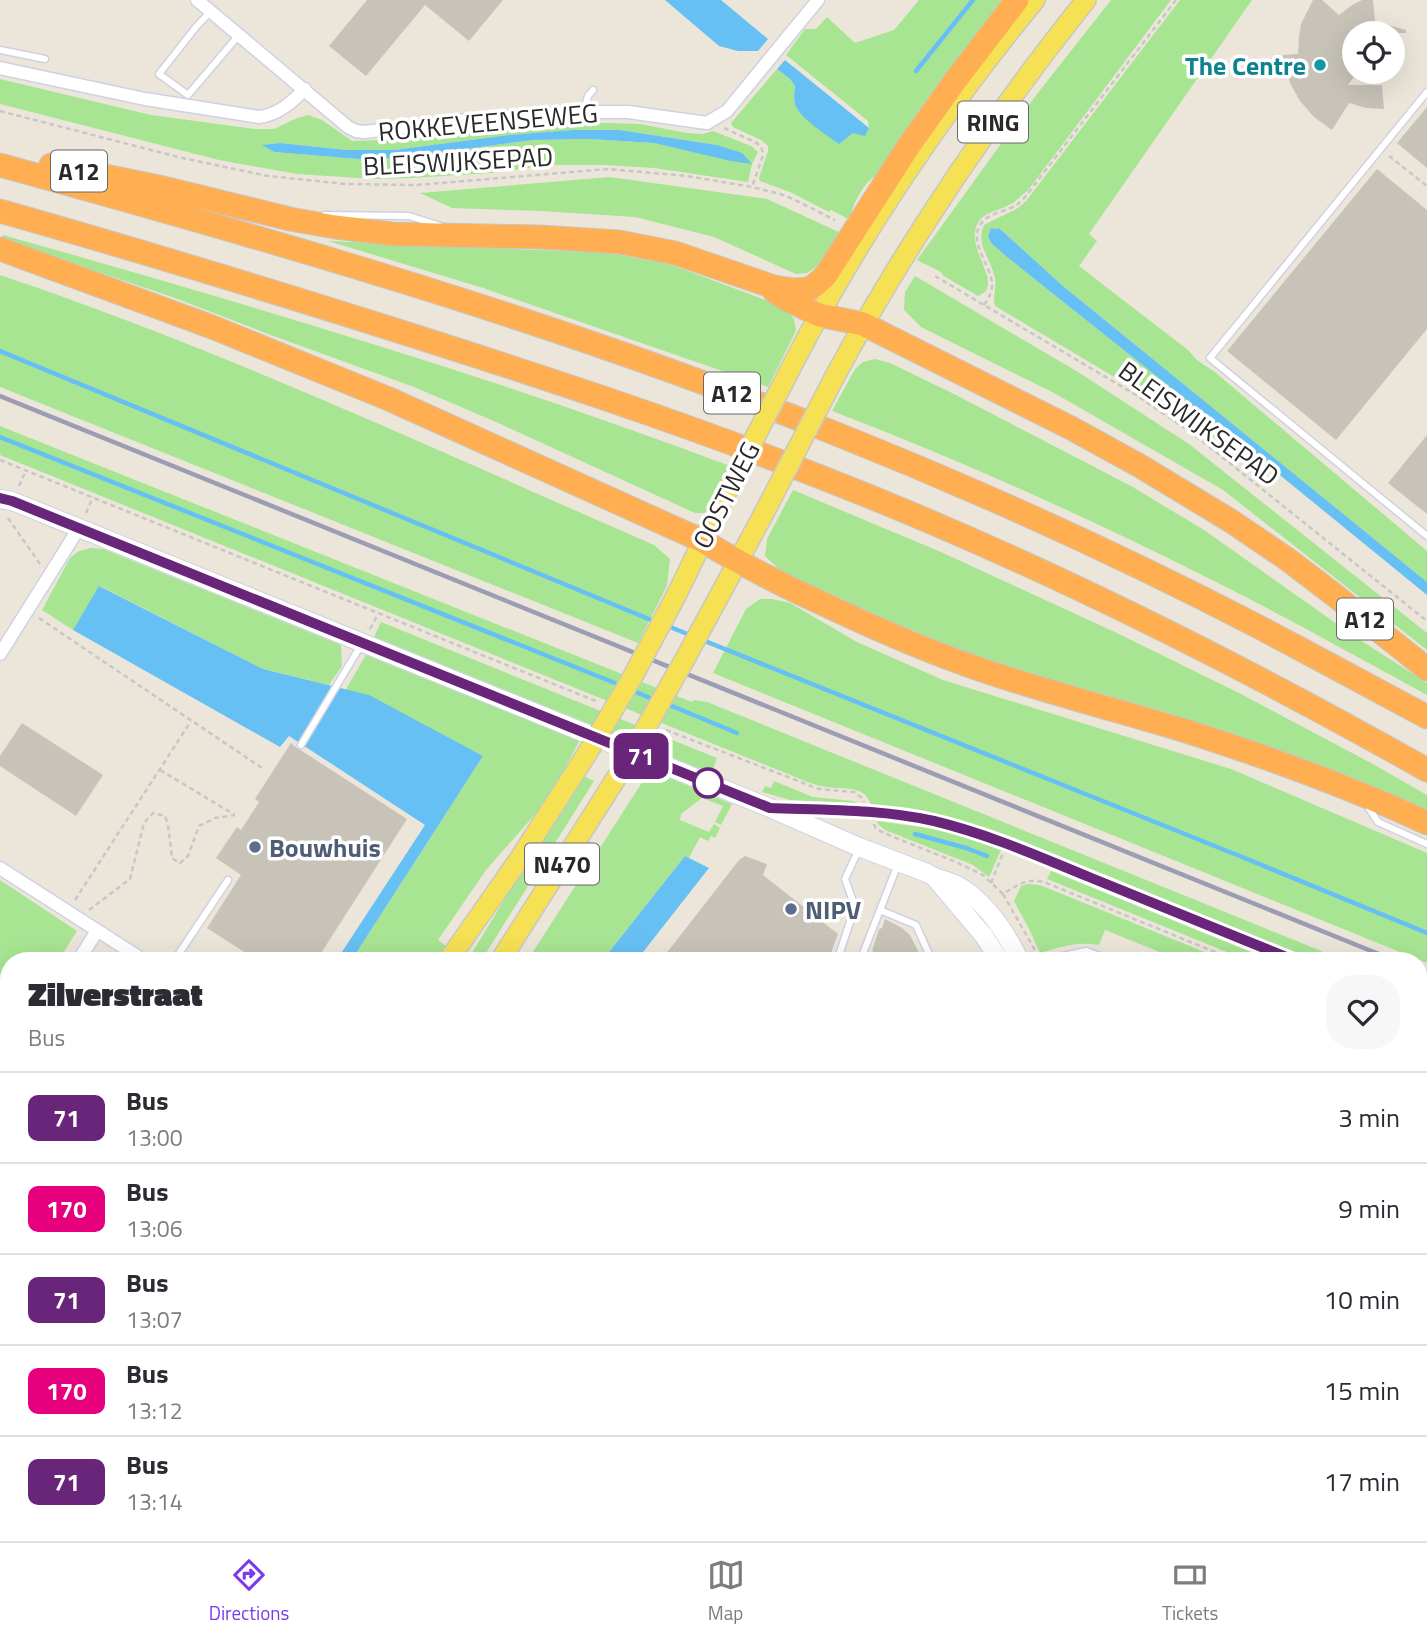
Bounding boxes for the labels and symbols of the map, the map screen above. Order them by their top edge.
place label: The Centre [1185,46,1306,85]
marker: The Centre [1312,57,1328,73]
street label: ROKKEVEENSEWEG [377,93,599,151]
road number: RING [958,101,1028,142]
street label: BLEISWIJKSEPAD [362,137,554,185]
road number: A12 [51,150,107,191]
street label: BLEISWIJKSEPAD [1111,351,1287,495]
road number: A12 [704,372,760,414]
street label: OOSTWEG [682,435,770,555]
road number: A12 [1337,598,1393,640]
line badge: 71 [610,733,672,779]
unlabelled marker [693,768,723,798]
place label: Bouwhuis [269,828,381,867]
marker: Bouwhuis [247,839,263,855]
road number: N470 [525,844,599,884]
place label: NIPV [805,890,862,929]
marker: NIPV [783,901,799,917]

